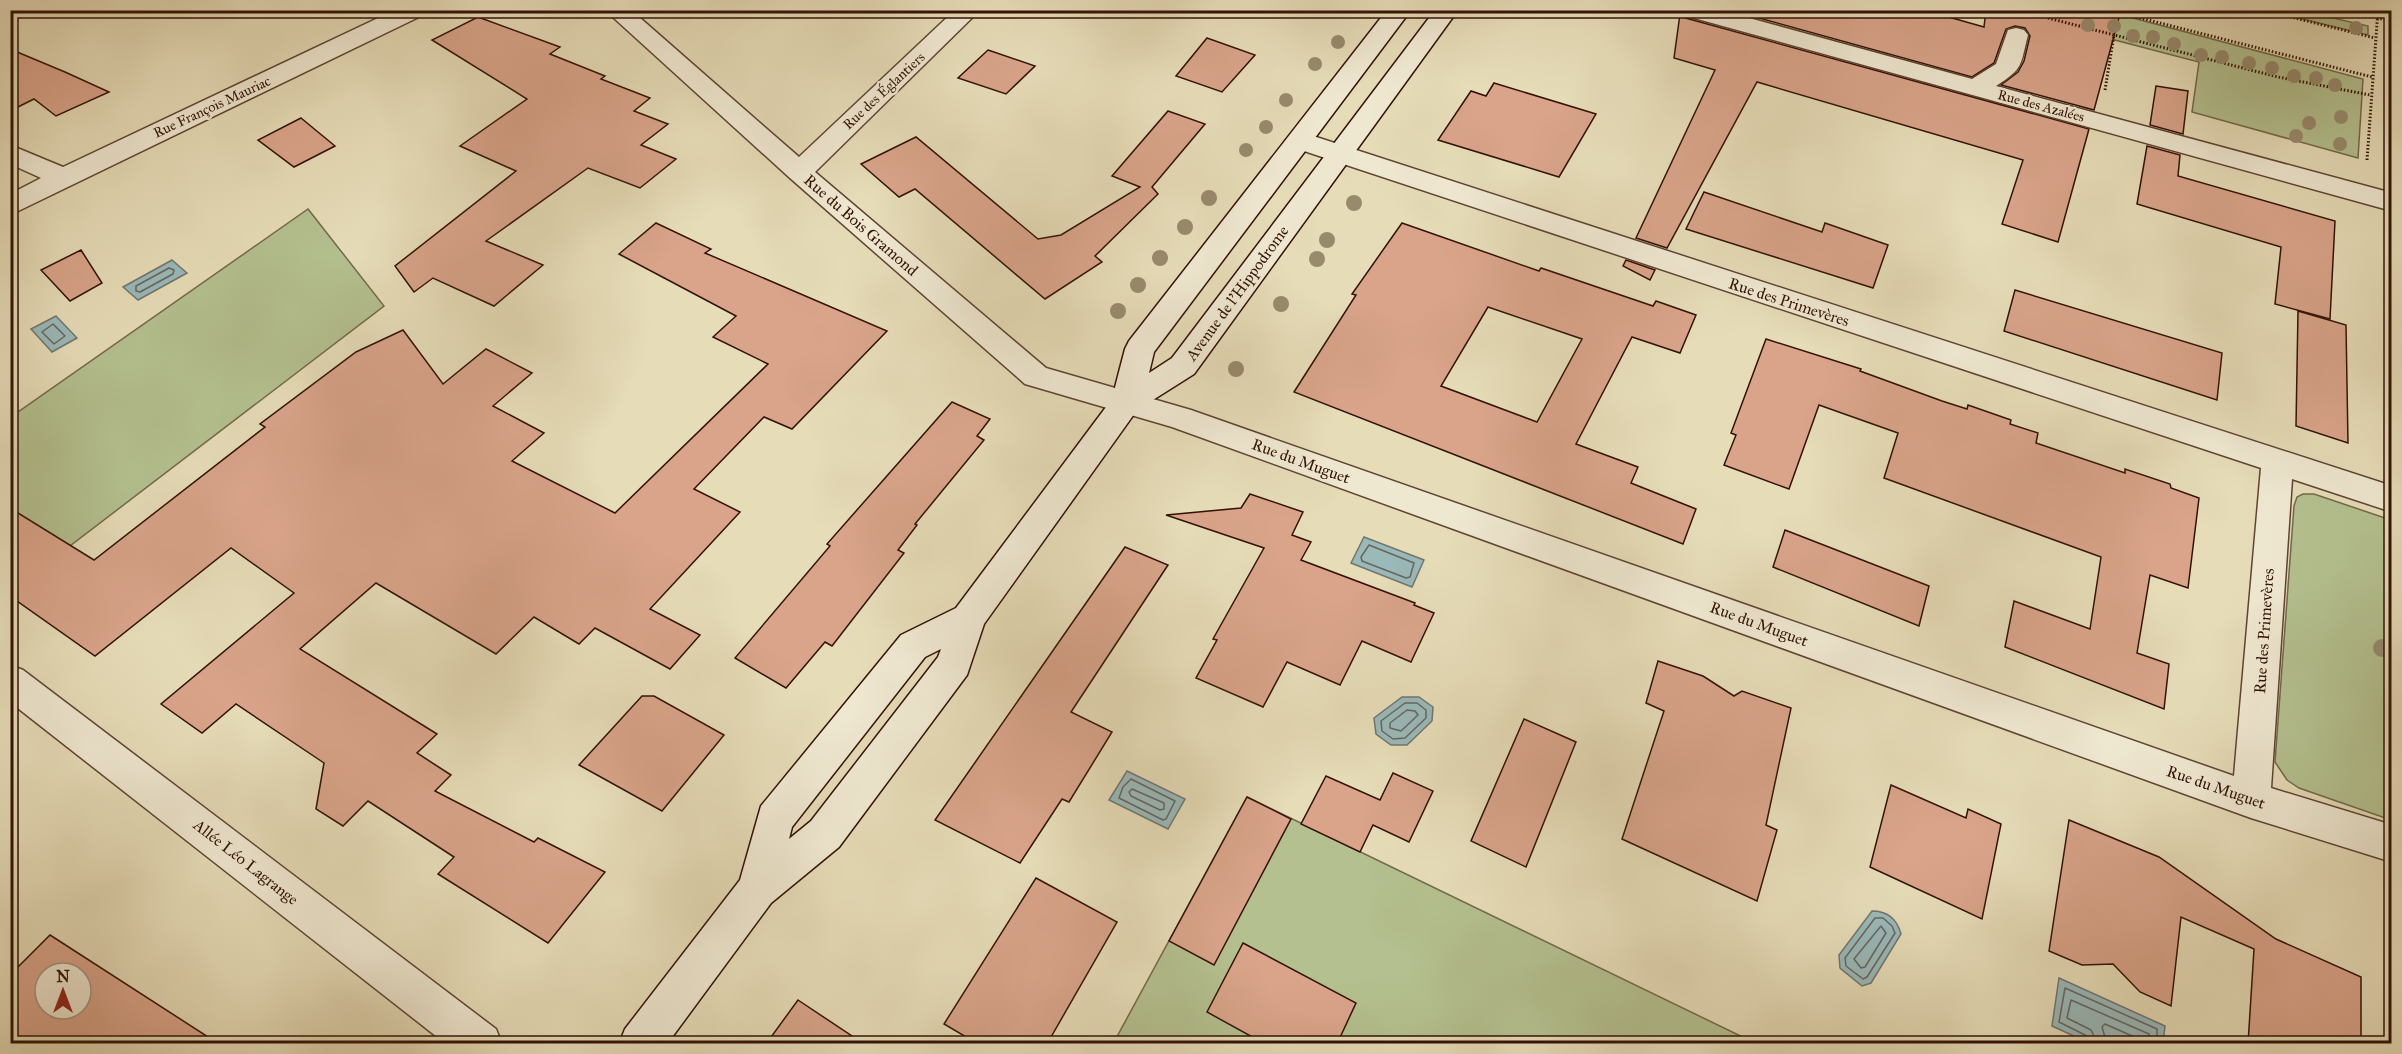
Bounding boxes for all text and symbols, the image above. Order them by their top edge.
street label: Rue des Églantiers [838,47,928,133]
street label: Rue François Mauriac [151,72,273,142]
street label: Rue des Azalées [1996,86,2086,126]
street label: Rue du Bois Gramond [800,170,922,280]
street label: Avenue de l'Hippodrome [1181,221,1293,365]
street label: Rue des Primevères [1726,274,1852,331]
street label: Rue du Muguet [1249,434,1353,489]
street label: Rue des Primevères [2250,567,2278,694]
street label: Rue du Muguet [1707,597,1811,652]
street label: Rue du Muguet [2164,761,2268,814]
street label: Allée Léo Lagrange [188,815,302,910]
north arrow [33,961,93,1021]
text: N [56,967,70,986]

